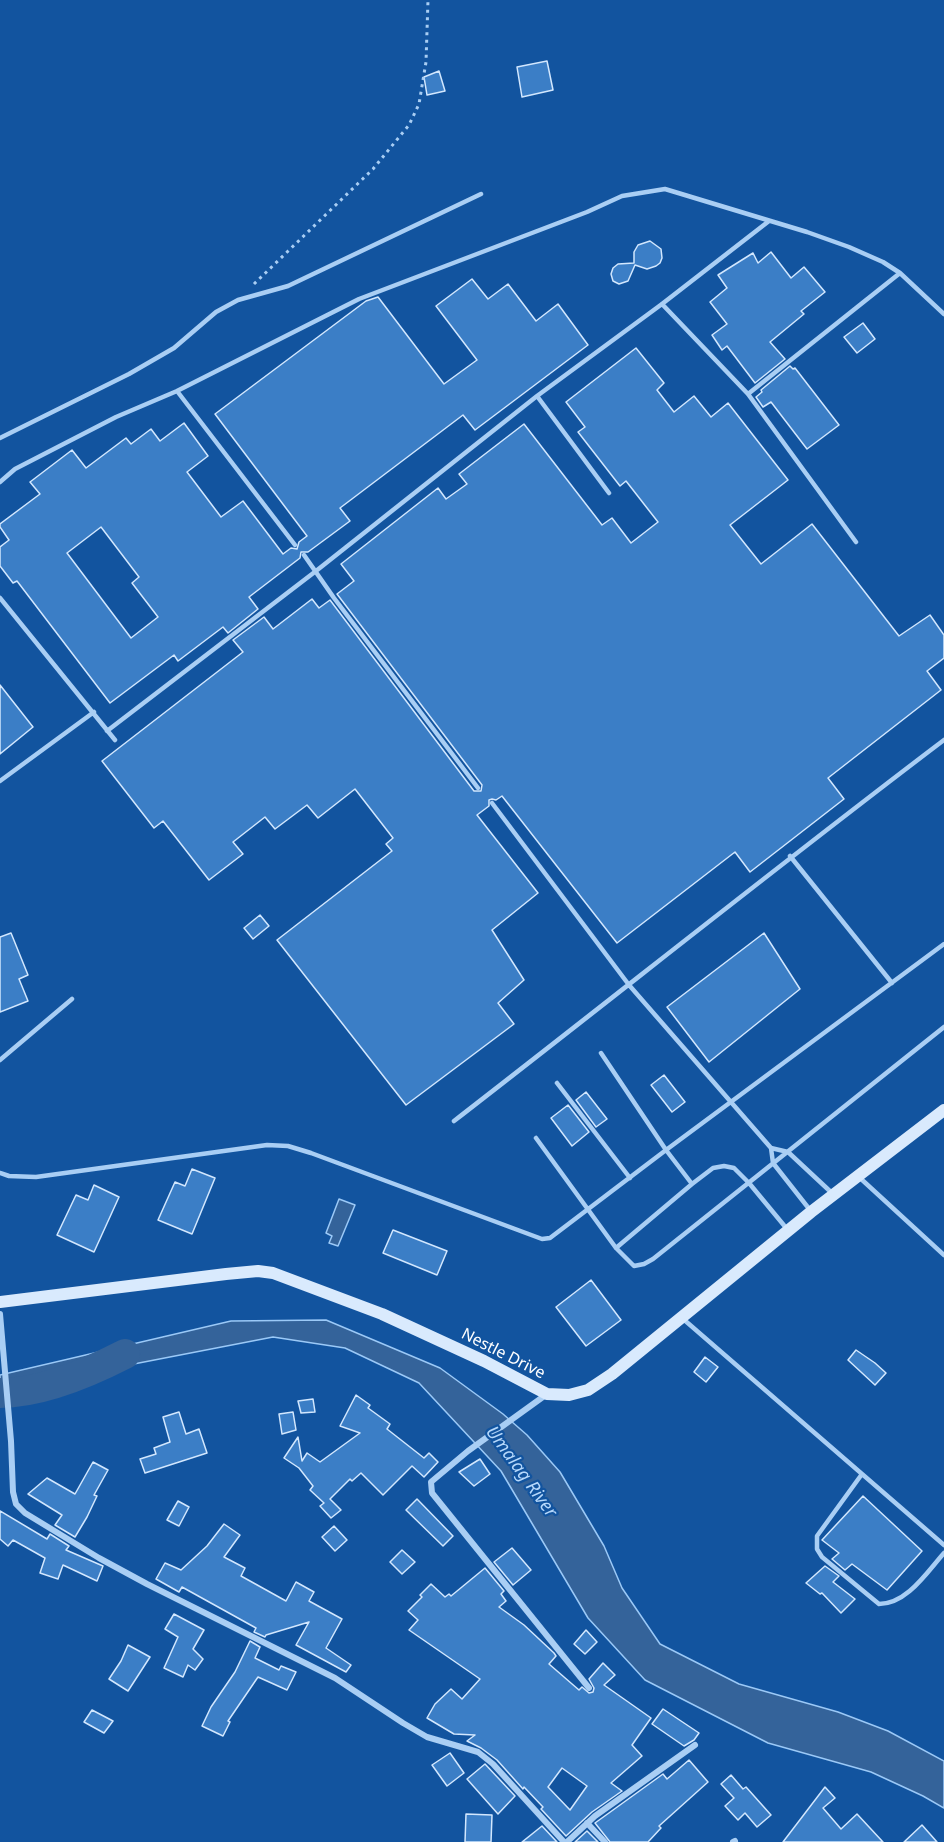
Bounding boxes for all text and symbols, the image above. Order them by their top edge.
street label: Nestle Drive [458,1325,548,1383]
water label: Umalag River [481,1422,561,1522]

